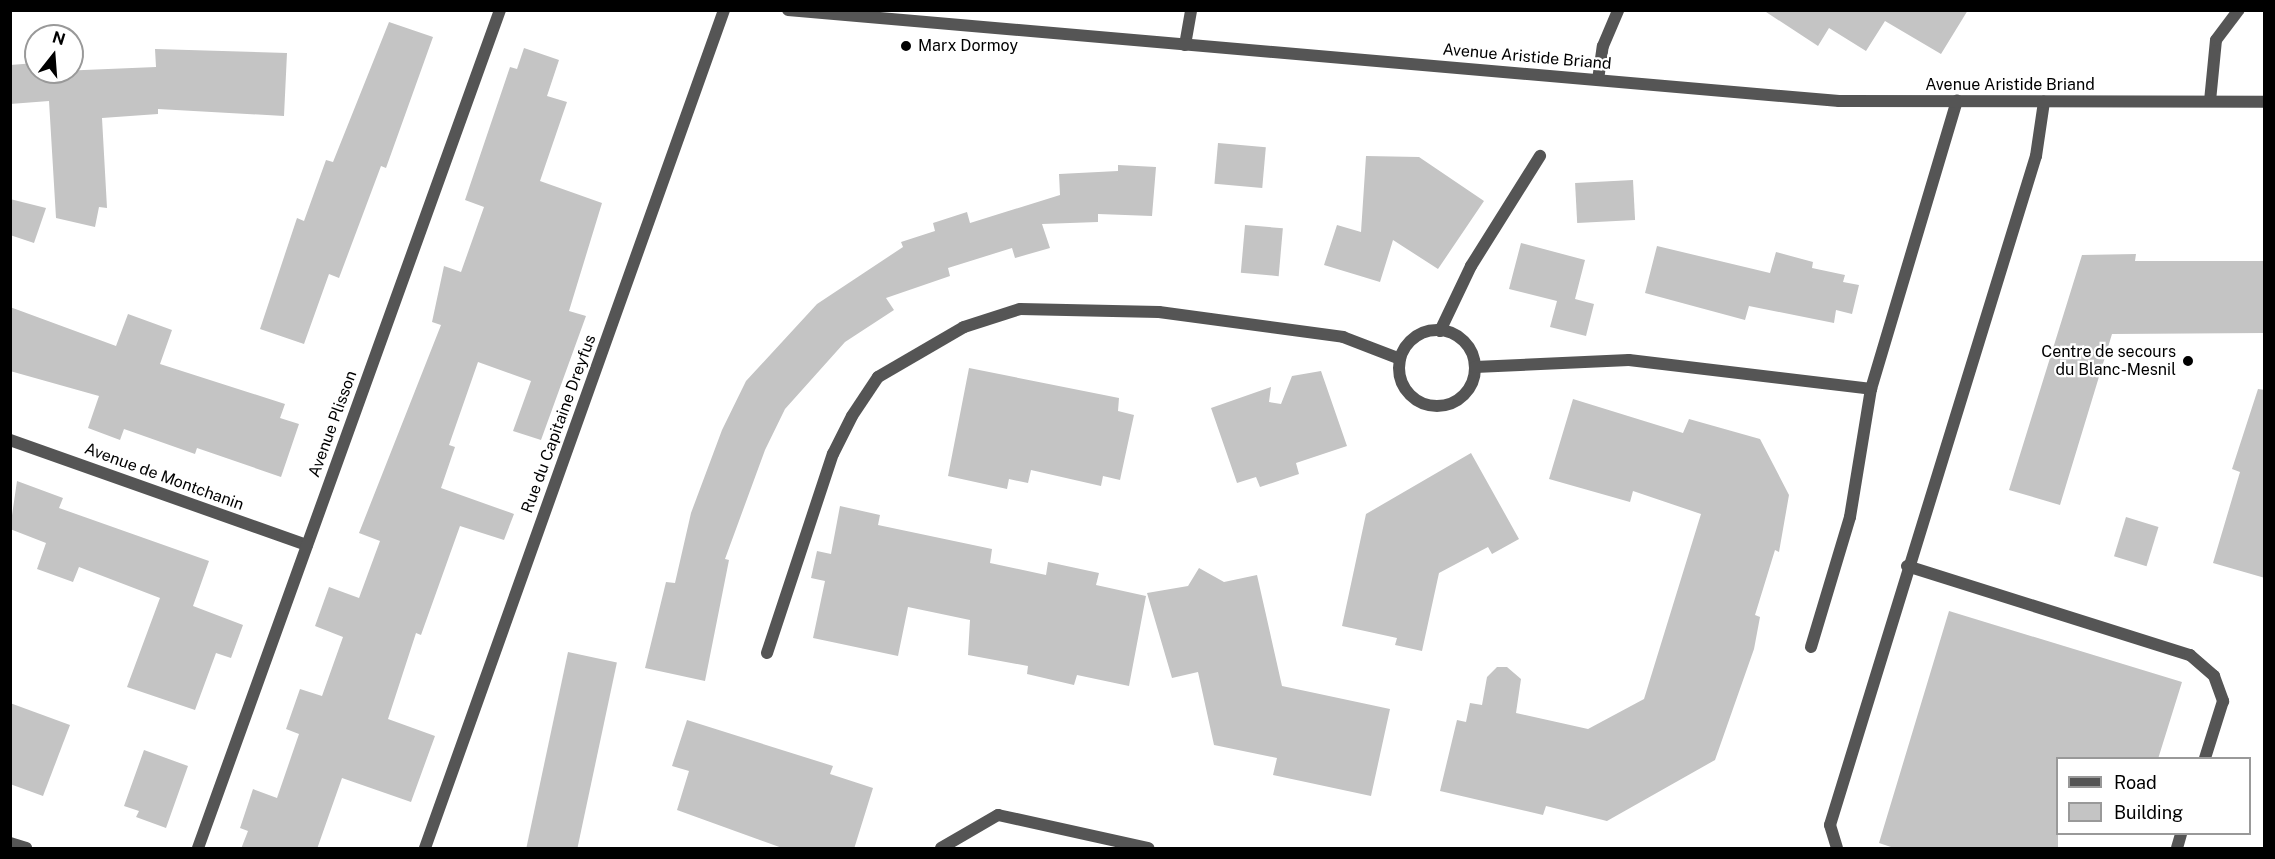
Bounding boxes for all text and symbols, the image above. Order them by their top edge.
north arrow [24,24,84,84]
text: N [50,27,68,49]
place label: Marx Dormoy [918,36,1018,56]
marker: Marx Dormoy [899,39,913,53]
street label: Avenue Aristide Briand [1442,40,1612,74]
street label: Avenue Aristide Briand [1925,75,2095,95]
street label: Rue du Capitaine Dreyfus [518,332,600,516]
place label: Centre de secours du Blanc-Mesnil [2041,342,2176,380]
marker: Centre de secours du Blanc-Mesnil [2181,354,2195,368]
street label: Avenue Plisson [305,368,361,480]
street label: Avenue de Montchanin [82,439,246,515]
legend [2056,757,2251,835]
text: Road [2114,772,2157,793]
text: Building [2114,802,2183,823]

